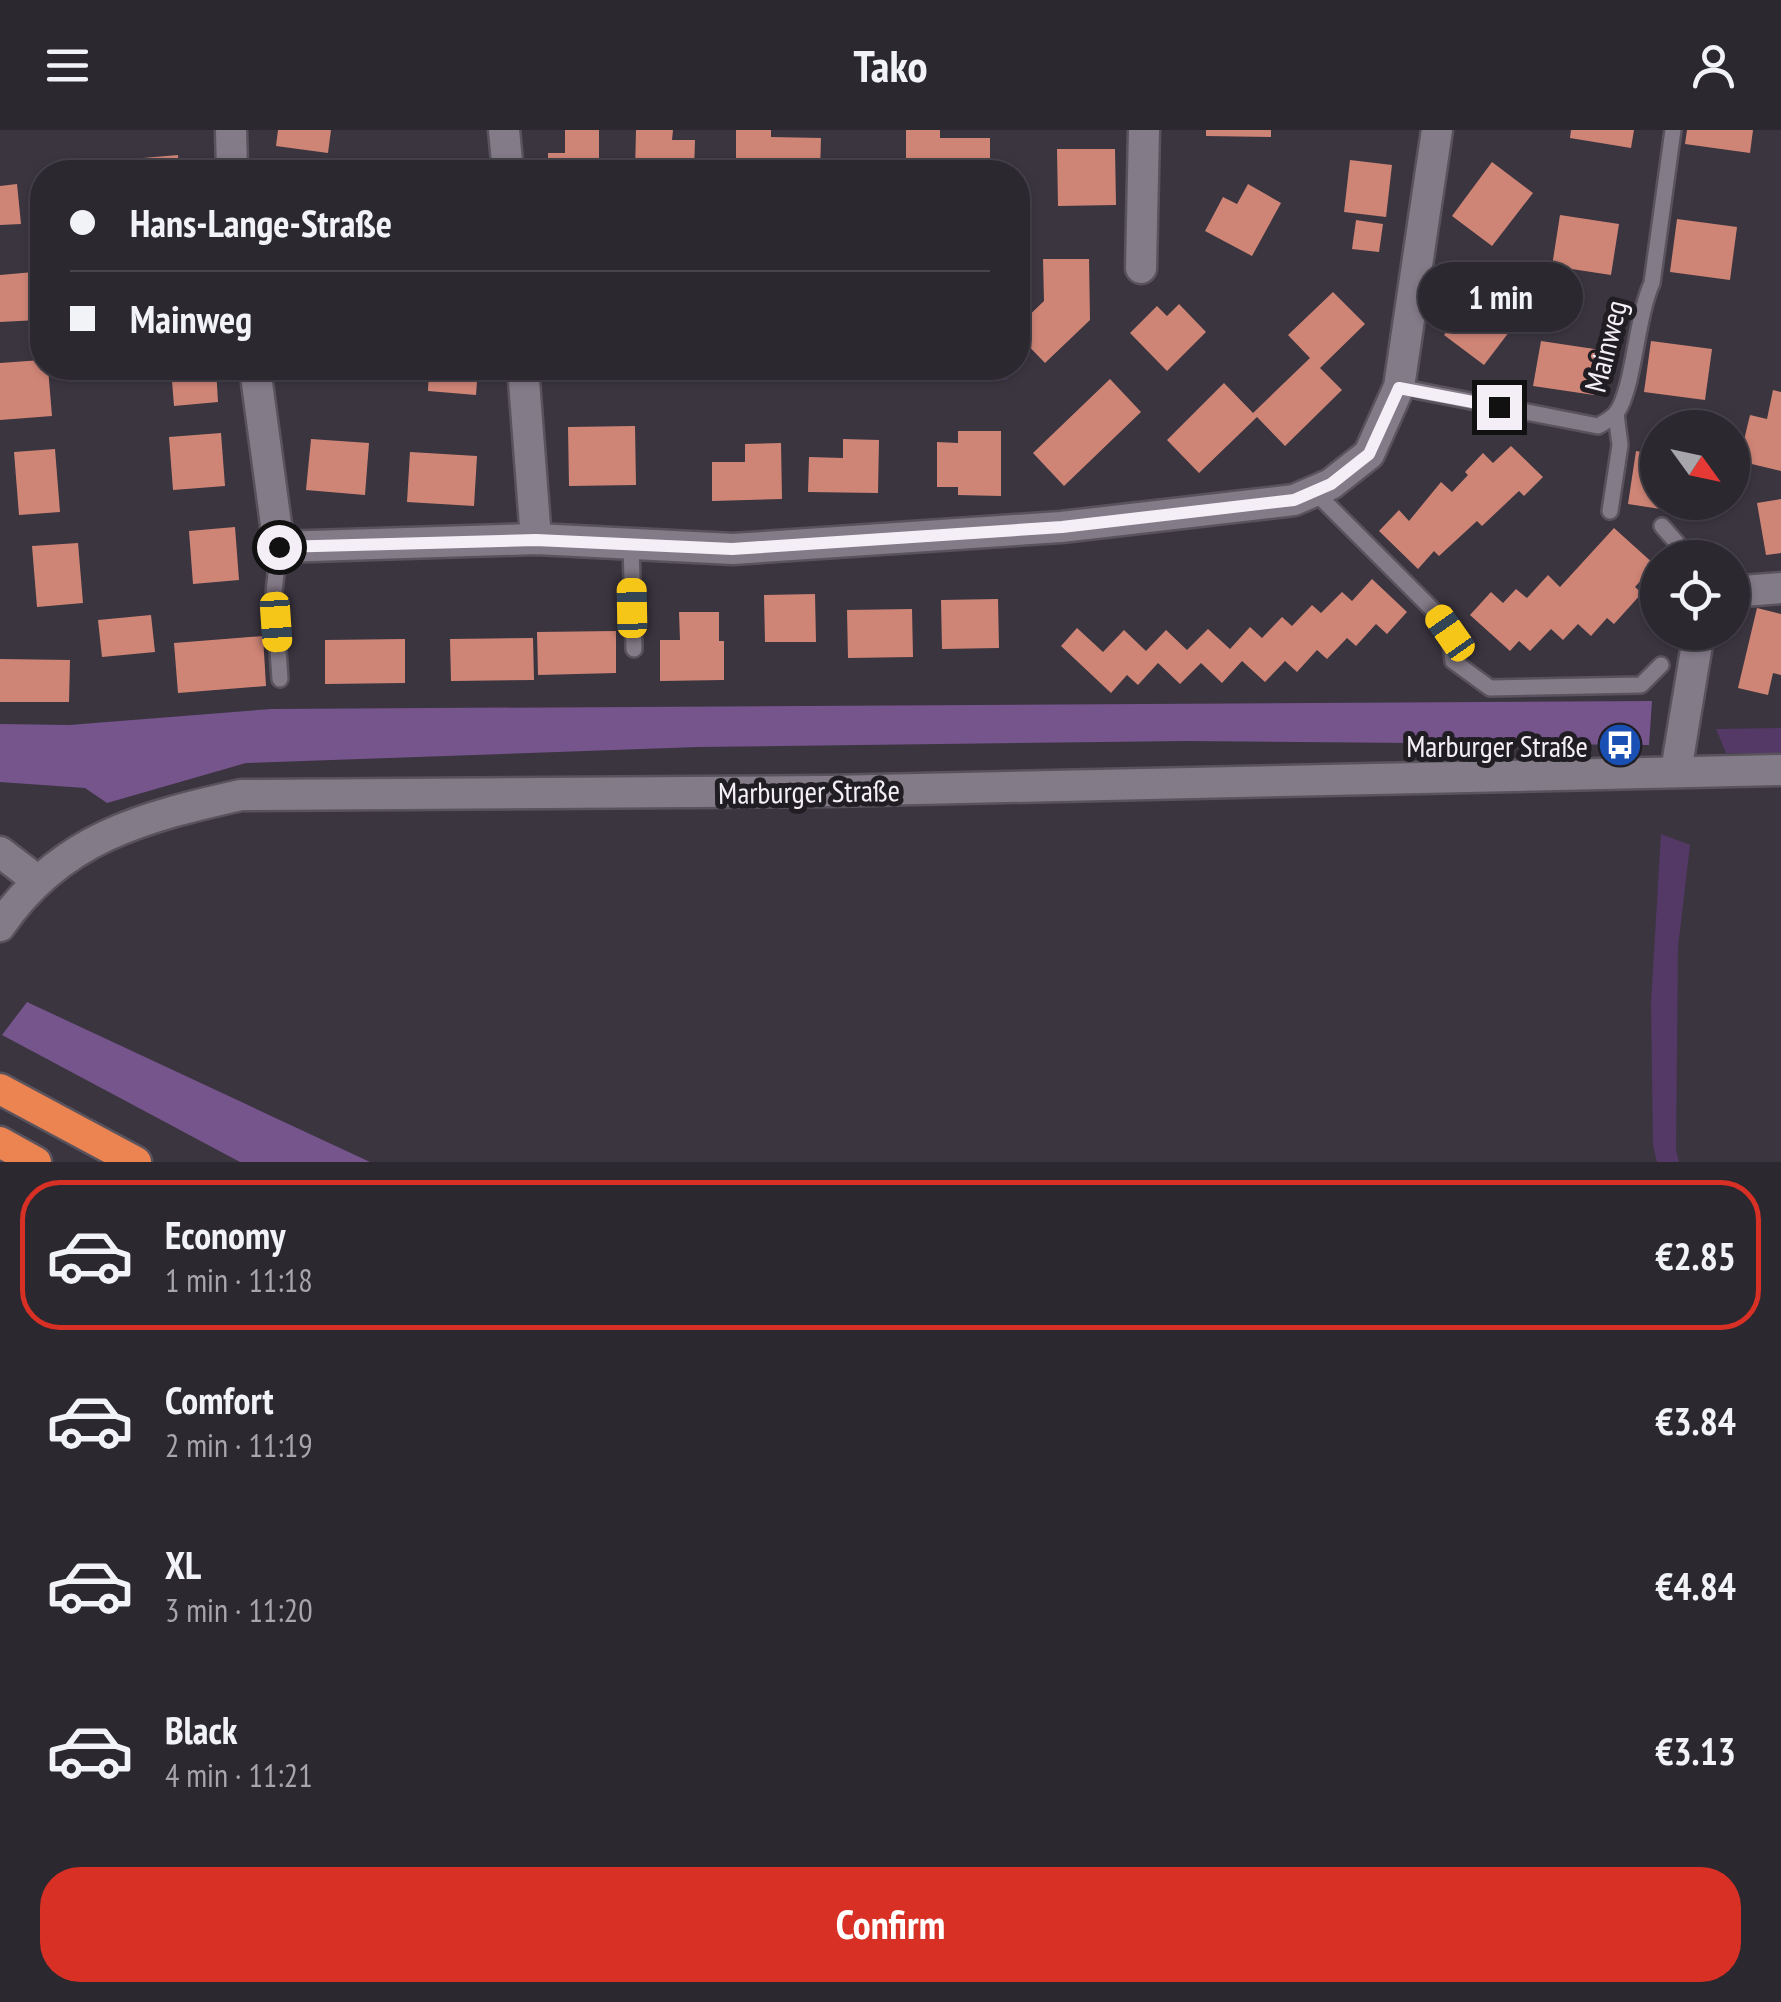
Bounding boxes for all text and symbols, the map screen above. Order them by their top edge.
text: Tako [853,36,928,94]
icon: menu [40,38,95,93]
icon: person [1686,38,1741,93]
text: Hans-Lange-Straße [130,198,392,247]
callout: 1 min [1416,262,1582,332]
text: 1 min [1468,276,1533,318]
text: Mainweg [130,294,252,343]
street label: Mainweg [1575,296,1635,396]
route end [1477,385,1522,430]
north arrow [1640,410,1750,520]
map controls [1640,410,1750,650]
route start [257,525,302,570]
button: locate [1640,540,1750,650]
car [616,578,648,638]
car [259,591,293,653]
car [1421,600,1479,666]
bus stop icon: Marburger Straße [1597,722,1643,768]
place label: Marburger Straße [1406,726,1588,765]
street label: Marburger Straße [718,770,900,812]
icon: car [45,1210,135,1300]
text: Economy [165,1210,285,1259]
text: €2.85 [1655,1231,1736,1280]
text: 1 min · 11:18 [165,1259,313,1301]
icon: car [45,1375,135,1465]
text: Comfort [165,1375,274,1424]
text: €3.84 [1655,1396,1736,1445]
text: 2 min · 11:19 [165,1424,313,1466]
icon: car [45,1540,135,1630]
text: XL [165,1540,201,1589]
text: €4.84 [1655,1561,1736,1610]
text: 3 min · 11:20 [165,1589,313,1631]
icon: car [45,1705,135,1795]
text: Black [165,1705,238,1754]
text: €3.13 [1655,1726,1736,1775]
text: 4 min · 11:21 [165,1754,313,1796]
button: Confirm [40,1867,1741,1982]

